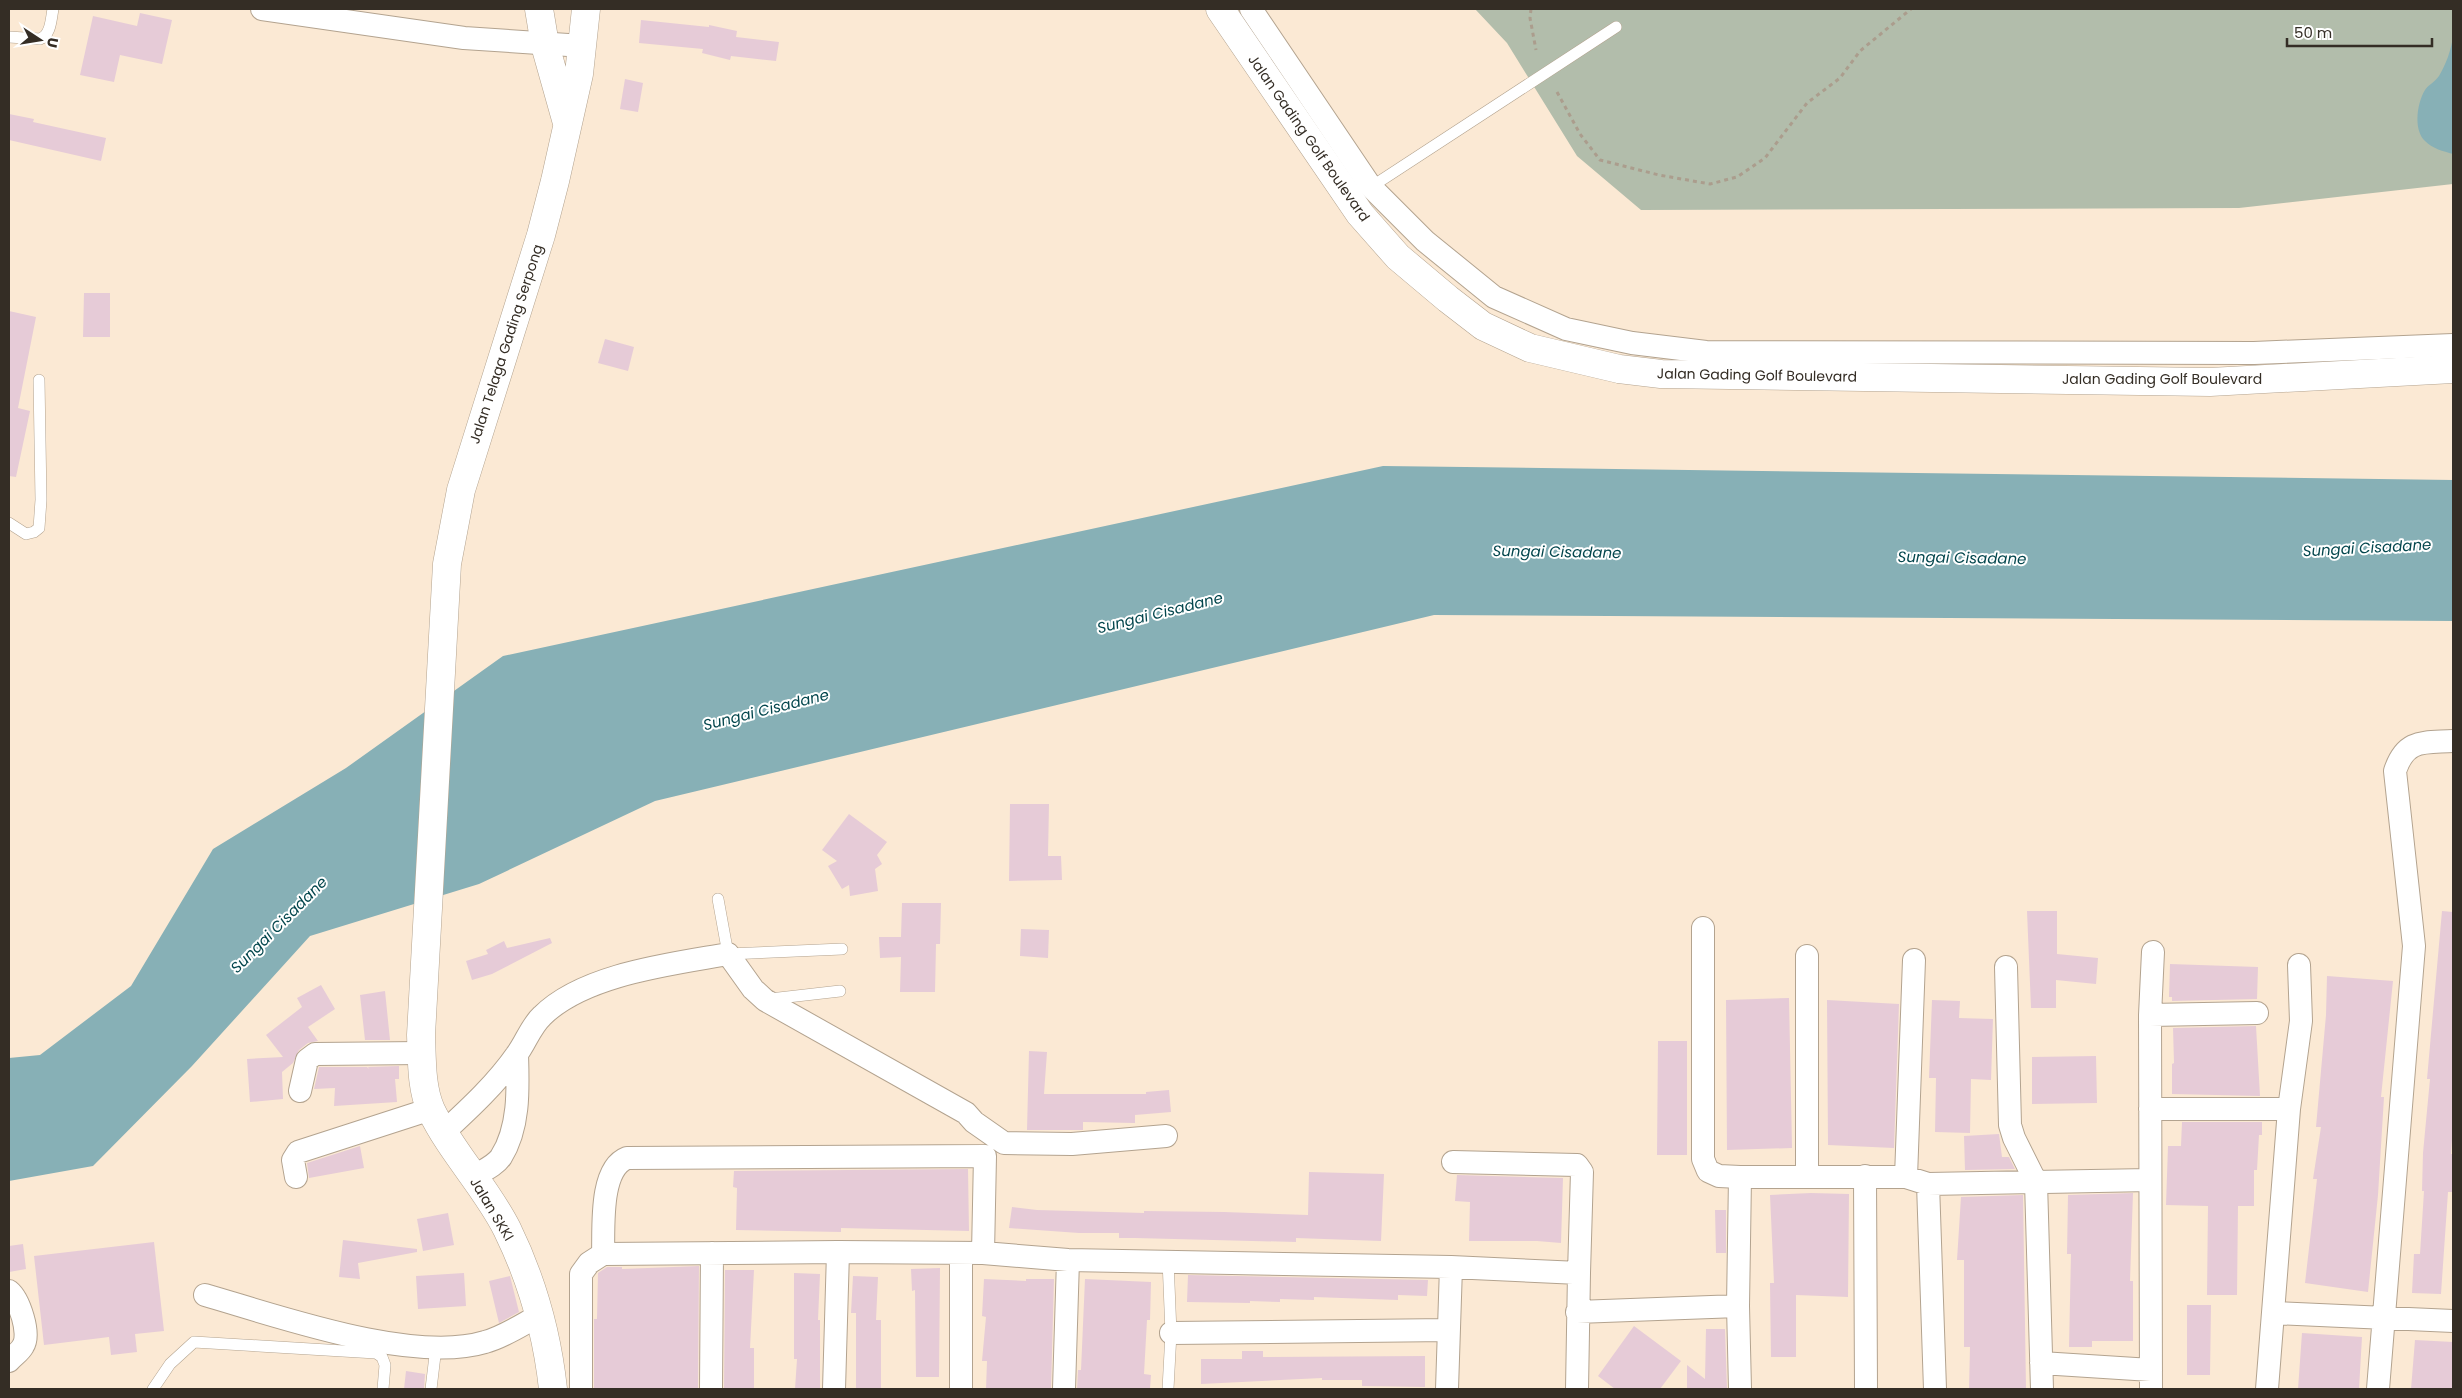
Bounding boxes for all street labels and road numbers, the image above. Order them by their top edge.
street label: Jalan Gading Golf Boulevard [1243,50,1375,226]
street label: Jalan Telaga Gading Serpong [464,242,548,446]
street label: Jalan Gading Golf Boulevard [1657,363,1857,387]
street label: Jalan Gading Golf Boulevard [2062,369,2262,389]
street label: Jalan SKKI [465,1173,519,1245]

